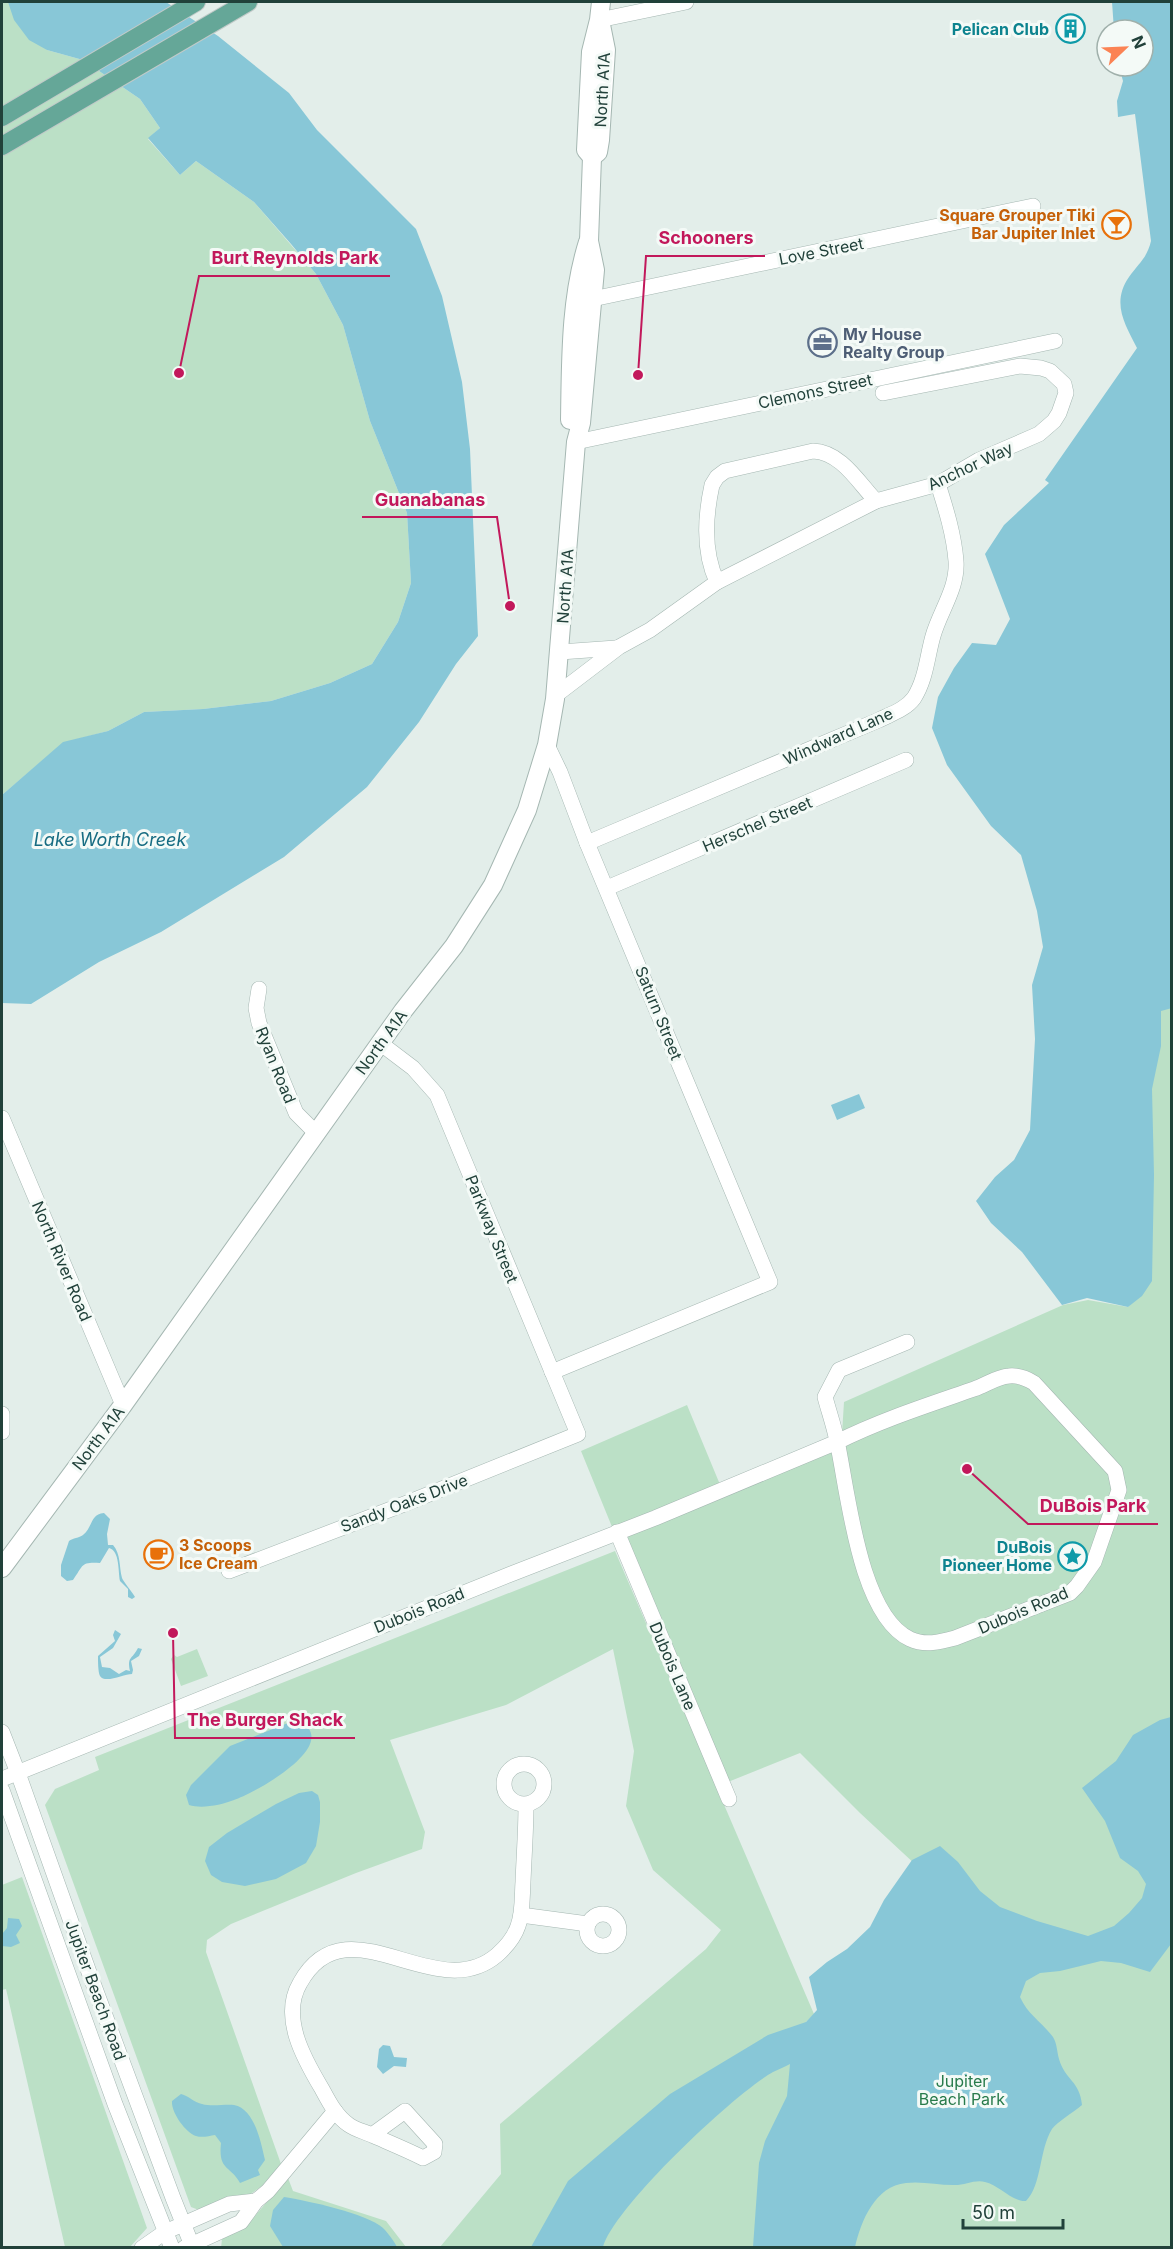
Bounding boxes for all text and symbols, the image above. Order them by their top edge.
building icon: Pelican Club [1054,13,1086,45]
north arrow [1095,18,1155,78]
place label: Pelican Club [952,19,1049,39]
text: N [1127,33,1150,52]
street label: North A1A [590,52,614,128]
place label: Square Grouper Tiki Bar Jupiter Inlet [939,205,1095,243]
bar icon: Square Grouper Tiki Bar Jupiter Inlet [1100,208,1132,240]
callout: Schooners [646,220,765,256]
text: Schooners [658,227,754,248]
street label: Love Street [777,233,865,269]
callout: Burt Reynolds Park [199,240,390,276]
text: Burt Reynolds Park [211,247,379,268]
place label: My House Realty Group [843,324,944,362]
office icon: My House Realty Group [806,327,838,359]
street label: Clemons Street [756,369,874,413]
street label: Anchor Way [924,438,1016,494]
callout: Guanabanas [362,481,497,517]
text: Guanabanas [375,489,485,510]
street label: North A1A [552,548,578,624]
street label: Windward Lane [780,703,896,769]
street label: Herschel Street [699,792,815,856]
water label: Lake Worth Creek [34,829,187,850]
street label: Saturn Street [631,963,687,1063]
street label: North A1A [351,1006,411,1078]
street label: Ryan Road [252,1024,300,1106]
street label: Parkway Street [461,1172,523,1286]
street label: North River Road [28,1198,96,1324]
street label: North A1A [67,1402,129,1474]
street label: Sandy Oaks Drive [338,1470,470,1536]
callout: DuBois Park [1028,1488,1158,1524]
text: DuBois Park [1040,1495,1147,1516]
place label: 3 Scoops Ice Cream [179,1535,258,1573]
place label: DuBois Pioneer Home [942,1537,1052,1575]
cafe icon: 3 Scoops Ice Cream [142,1538,174,1570]
place icon: DuBois Pioneer Home [1057,1540,1089,1572]
street label: Dubois Road [975,1582,1071,1638]
street label: Dubois Road [371,1583,467,1637]
street label: Dubois Lane [645,1619,701,1713]
callout: The Burger Shack [175,1702,355,1738]
text: The Burger Shack [187,1709,344,1730]
street label: Jupiter Beach Road [61,1917,131,2063]
park label: Jupiter Beach Park [919,2071,1005,2109]
scale bar [963,2192,1064,2230]
text: 50 m [972,2202,1015,2223]

